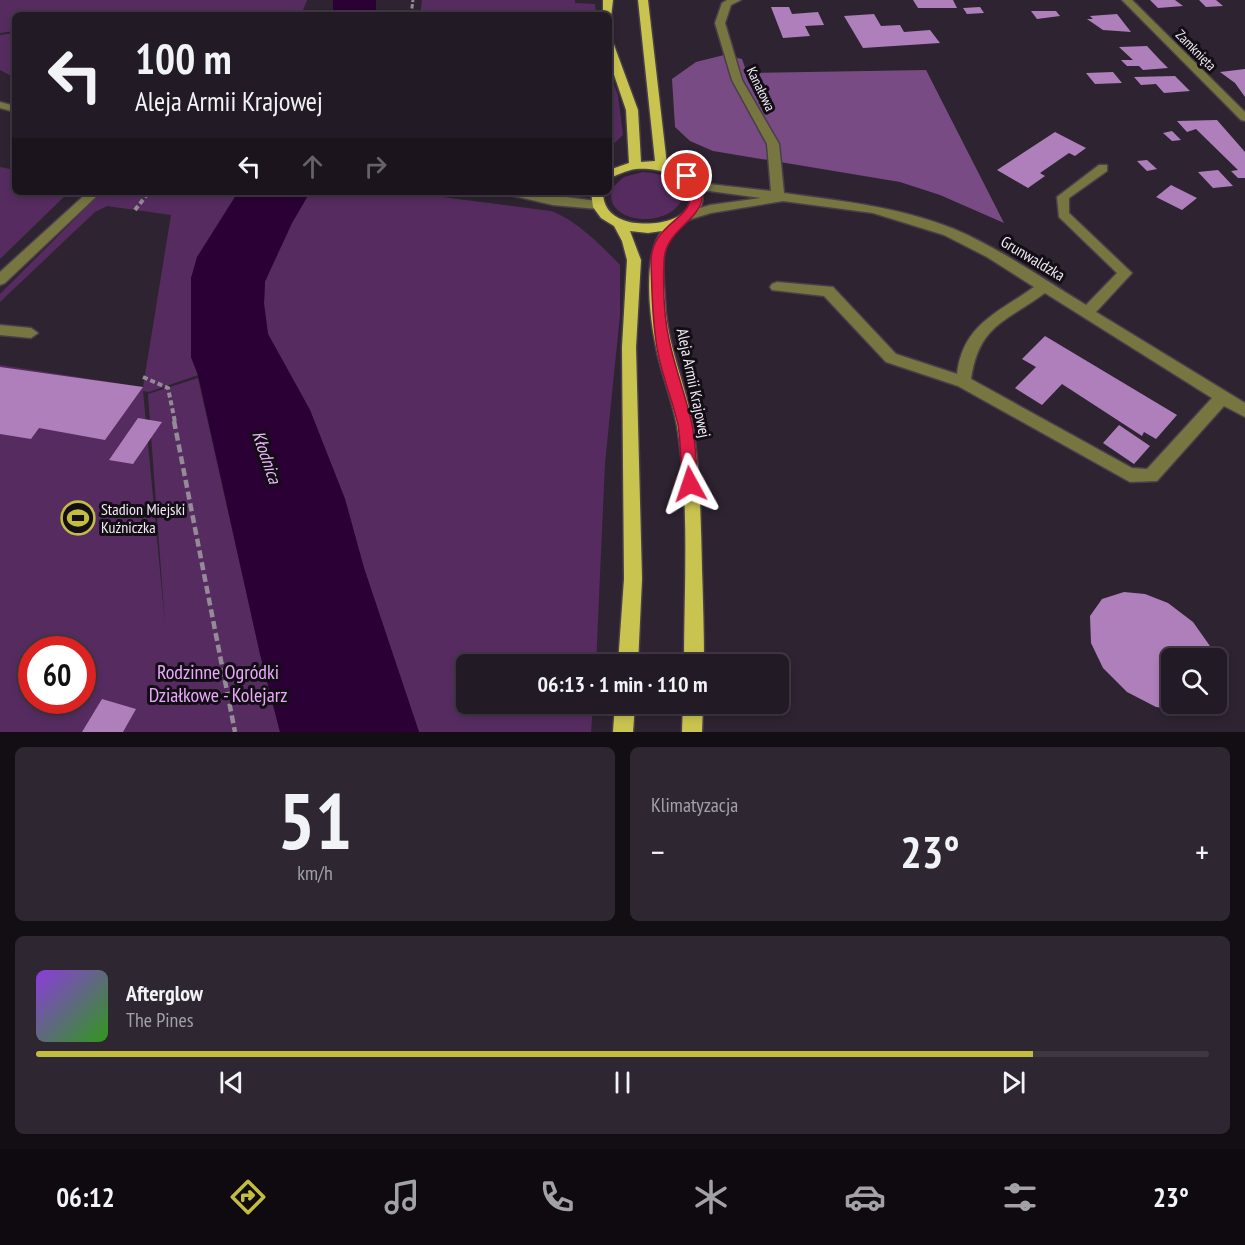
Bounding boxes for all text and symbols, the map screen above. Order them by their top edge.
street label: Zamknięta [1172,26,1220,74]
text: 100 m [135,31,232,86]
icon: left [36,36,114,114]
street label: Kanałowa [743,64,779,114]
text: Aleja Armii Krajowej [135,84,323,118]
icon: left [233,150,266,183]
icon: ahead [296,150,329,183]
icon: right [359,150,392,183]
pin [661,150,712,201]
icon: arrive [670,159,703,192]
street label: Grunwaldzka [997,231,1069,285]
street label: Aleja Armii Krajowej [673,326,715,440]
water label: Kłodnica [247,428,287,487]
position arrow [658,452,722,516]
place label: Stadion Miejski Kuźniczka [101,499,185,537]
sports icon: Stadion Miejski Kuźniczka [60,500,96,536]
speed limit sign: 60 [18,636,96,714]
map controls [1161,648,1227,714]
button: search [1161,648,1227,714]
park label: Rodzinne Ogródki Działkowe - Kolejarz [149,659,287,708]
text: 06:13 · 1 min · 110 m [537,670,708,698]
text: 51 [278,770,352,871]
text: Klimatyzacja [651,792,738,818]
text: 23° [900,822,960,880]
text: − [651,830,665,873]
text: + [1195,830,1209,873]
text: km/h [297,860,333,886]
text: Afterglow [126,979,203,1007]
text: The Pines [126,1007,193,1033]
icon: previous [215,1066,248,1099]
icon: pause [606,1066,639,1099]
icon: next [997,1066,1030,1099]
icon: directions [227,1176,269,1218]
icon: music [381,1176,423,1218]
icon: phone [536,1176,578,1218]
icon: climate [690,1176,732,1218]
icon: car [844,1176,886,1218]
icon: filters [999,1176,1041,1218]
text: 06:12 [56,1180,115,1214]
text: 23° [1153,1180,1189,1214]

